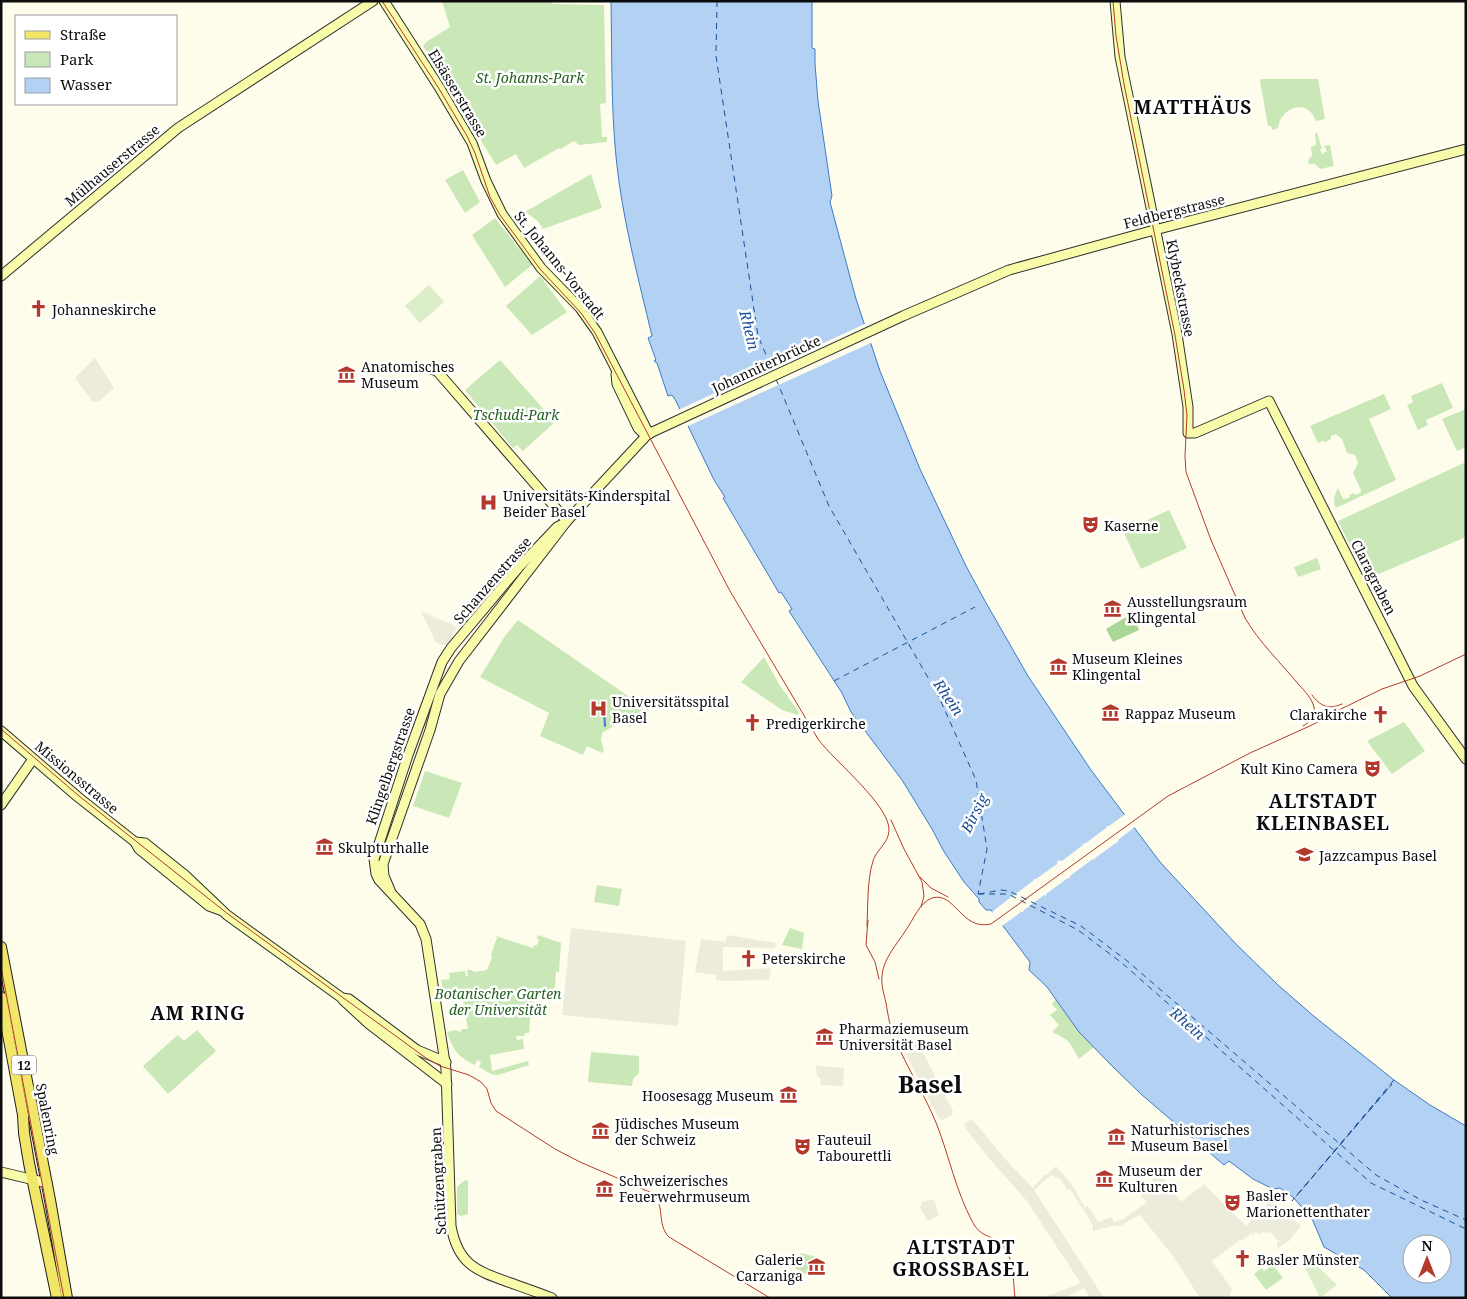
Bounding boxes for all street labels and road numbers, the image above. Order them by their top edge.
street label: Elsässerstrasse [424,45,492,141]
street label: Mülhauserstrasse [61,120,163,210]
street label: Feldbergstrasse [1121,189,1227,233]
street label: St. Johanns-Vorstadt [510,207,610,323]
street label: Klybeckstrasse [1162,238,1200,338]
street label: Johanniterbrücke [708,331,823,398]
street label: Schanzenstrasse [449,532,535,628]
street label: Claragraben [1347,536,1401,618]
street label: Klingelbergstrasse [361,705,419,827]
street label: Missionsstrasse [31,736,123,818]
road number: 12 [12,1056,36,1074]
street label: Spalenring [32,1082,64,1157]
street label: Schützengraben [426,1127,450,1235]

